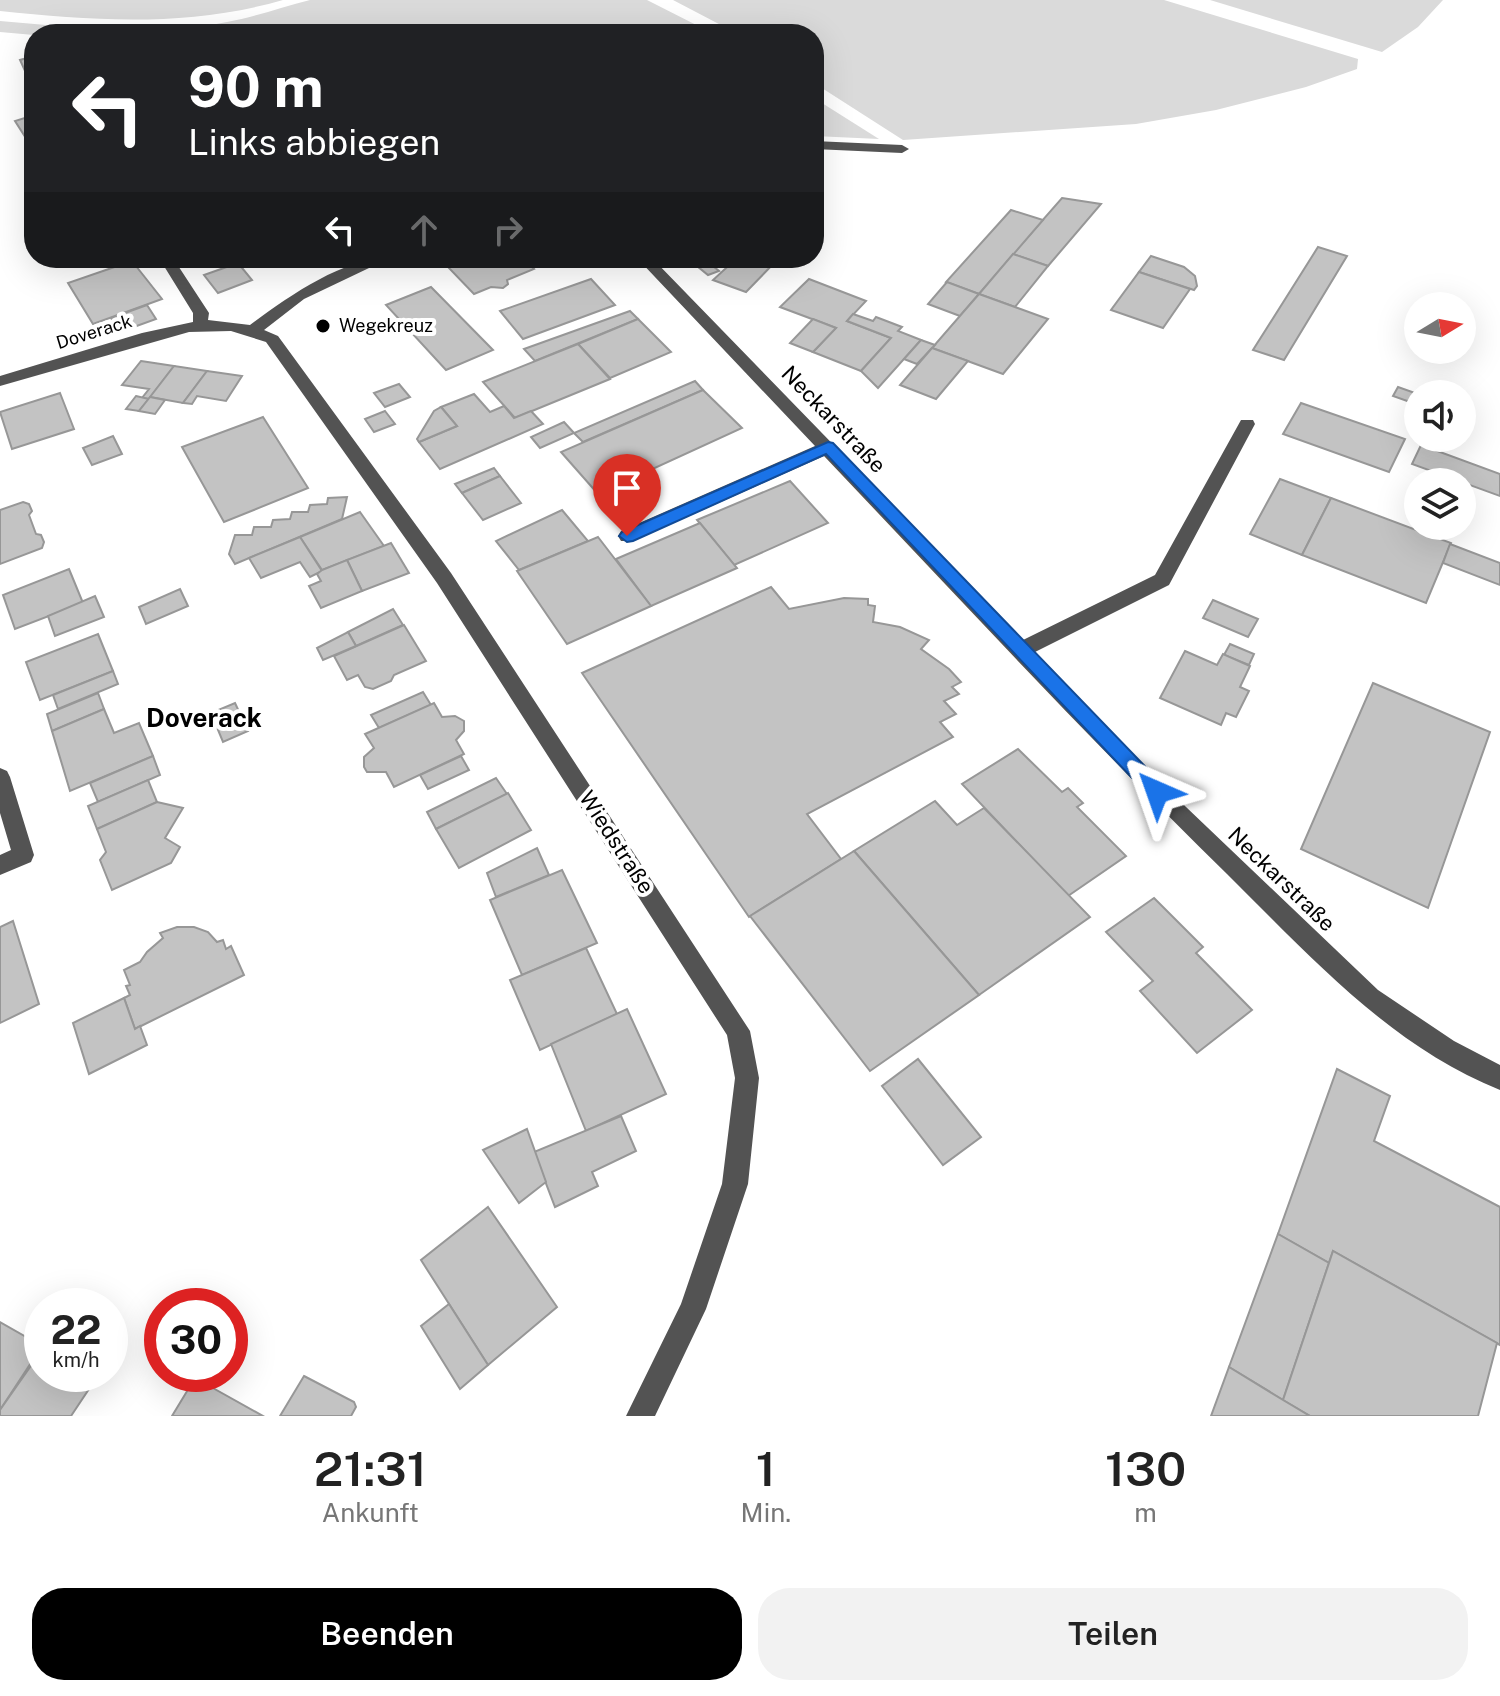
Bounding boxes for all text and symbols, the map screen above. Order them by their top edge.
text: 90 m [188,54,324,120]
icon: left [56,56,160,160]
text: Links abbiegen [188,121,440,163]
icon: left [318,208,362,252]
icon: ahead [402,208,446,252]
icon: right [486,208,530,252]
north arrow [1404,292,1476,364]
map controls [1404,292,1476,540]
street label: Doverack [53,310,134,353]
place label: Wegekreuz [339,315,433,336]
marker: Wegekreuz [314,317,332,335]
street label: Neckarstraße [776,360,892,478]
button: sound [1404,380,1476,452]
pin [593,454,661,536]
icon: arrive [605,466,649,510]
button: layers [1404,468,1476,540]
district label: Doverack [146,702,262,733]
position arrow [1115,750,1199,834]
street label: Wiedstraße [574,786,660,898]
street label: Neckarstraße [1223,821,1341,937]
speed limit sign: 30 [144,1288,248,1392]
text: 22 [51,1306,101,1353]
text: km/h [52,1348,100,1372]
text: 21:31 [314,1440,427,1497]
text: 1 [756,1440,776,1497]
text: 130 [1105,1440,1186,1497]
text: Ankunft [322,1497,419,1528]
text: Min. [741,1497,791,1528]
text: m [1134,1497,1157,1528]
button: Beenden [32,1588,742,1680]
button: Teilen [758,1588,1468,1680]

